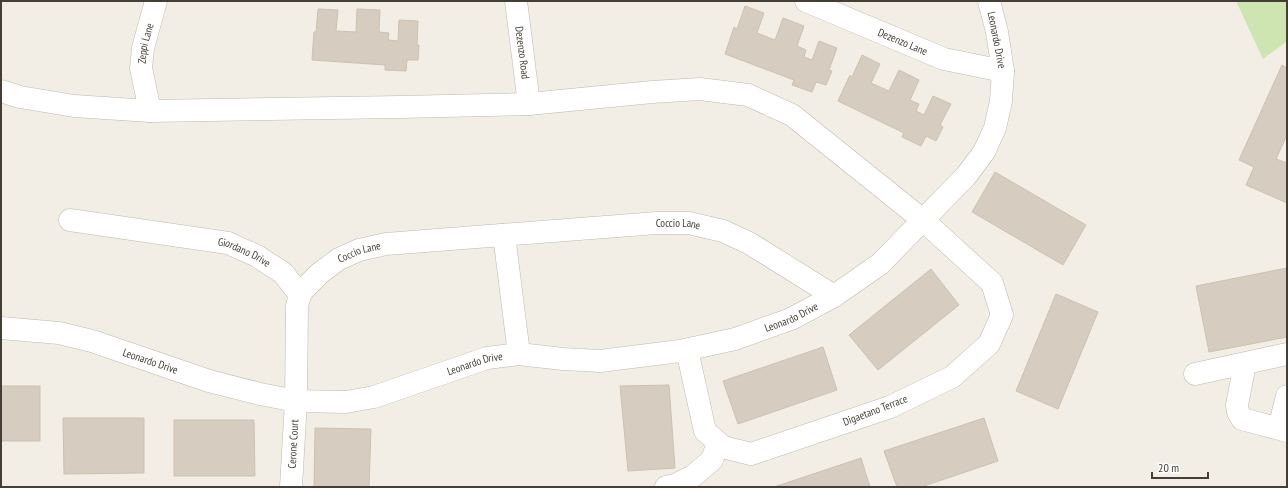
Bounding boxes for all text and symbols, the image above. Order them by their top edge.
street label: Leonardo Drive [985,11,1009,70]
street label: Zeppi Lane [134,21,157,64]
street label: Dezenzo Road [512,25,533,80]
street label: Dezenzo Lane [876,25,930,59]
street label: Coccio Lane [656,216,702,233]
street label: Giordano Drive [217,235,274,270]
street label: Coccio Lane [335,238,382,266]
street label: Leonardo Drive [762,299,821,335]
street label: Leonardo Drive [121,345,180,377]
street label: Leonardo Drive [445,349,504,378]
street label: Digaetano Terrace [841,391,910,429]
street label: Cerone Court [285,419,301,469]
scale bar [1152,454,1208,480]
text: 20 m [1158,460,1179,475]

